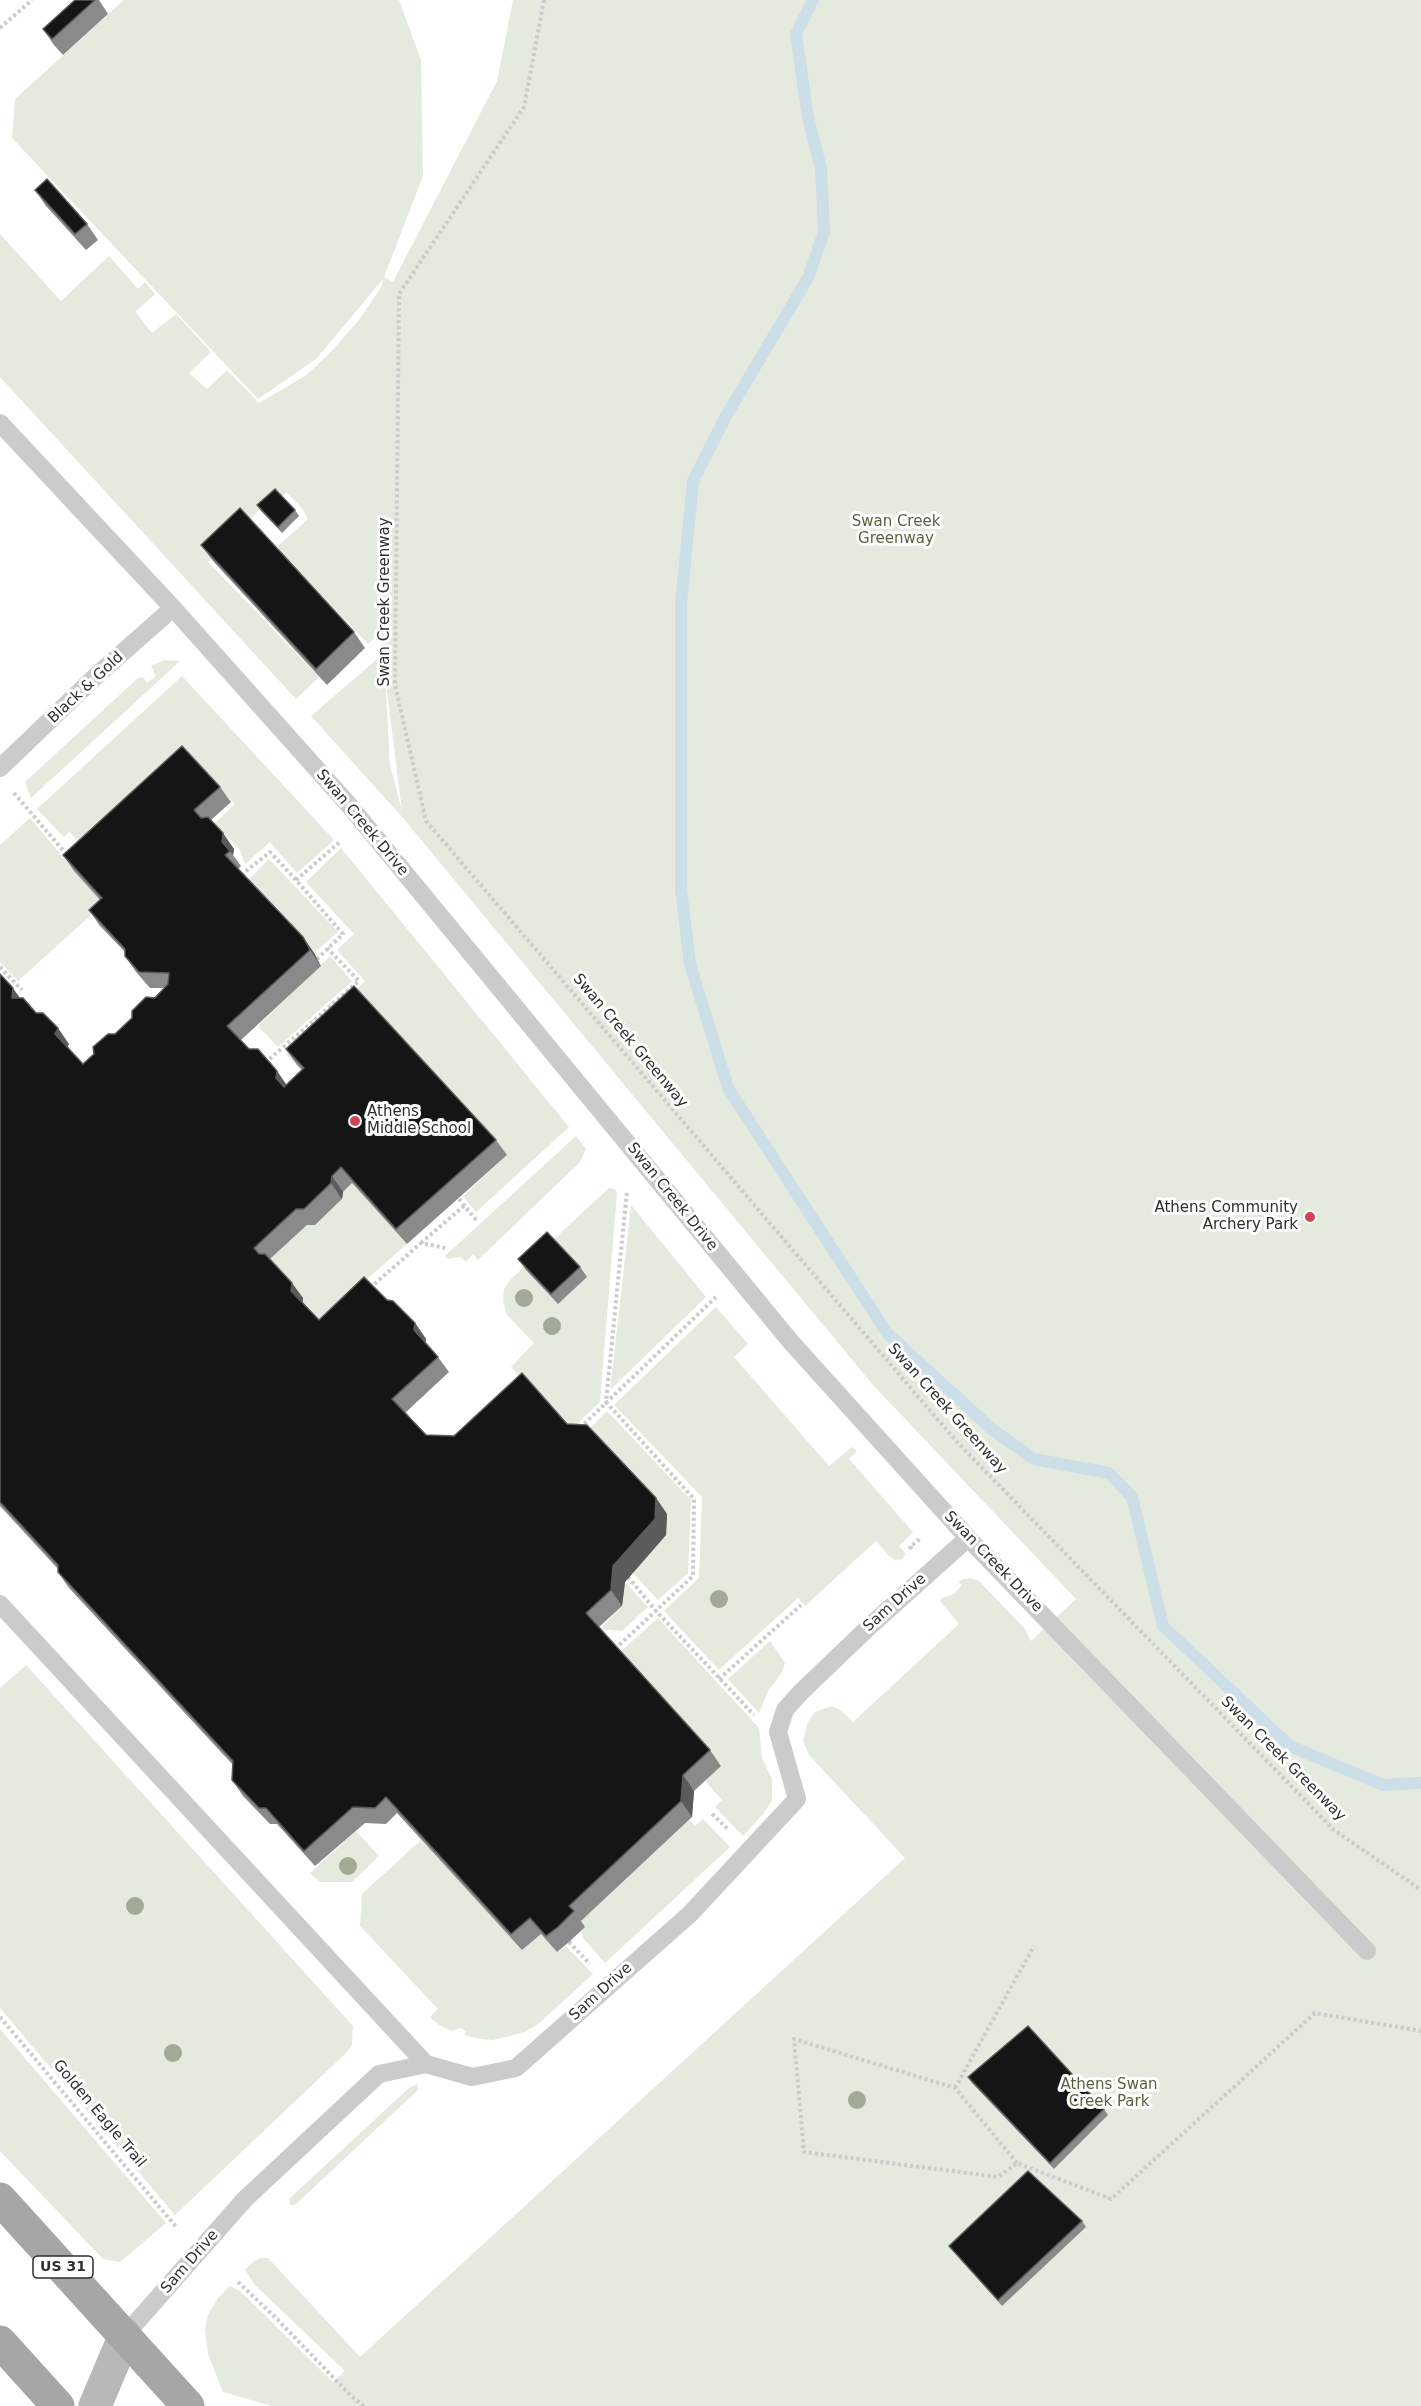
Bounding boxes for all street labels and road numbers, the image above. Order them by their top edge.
street label: Swan Creek Greenway [376,517,394,687]
street label: Black & Gold [45,649,127,727]
street label: Swan Creek Drive [312,766,412,880]
street label: Swan Creek Greenway [569,970,691,1112]
street label: Swan Creek Drive [623,1139,721,1255]
street label: Swan Creek Greenway [884,1340,1010,1478]
street label: Swan Creek Drive [940,1508,1046,1616]
street label: Sam Drive [860,1570,930,1636]
street label: Swan Creek Greenway [1217,1693,1349,1825]
street label: Sam Drive [566,1959,636,2025]
street label: Golden Eagle Trail [49,2057,149,2171]
street label: Sam Drive [158,2227,222,2297]
road number: US 31 [33,2256,93,2278]

